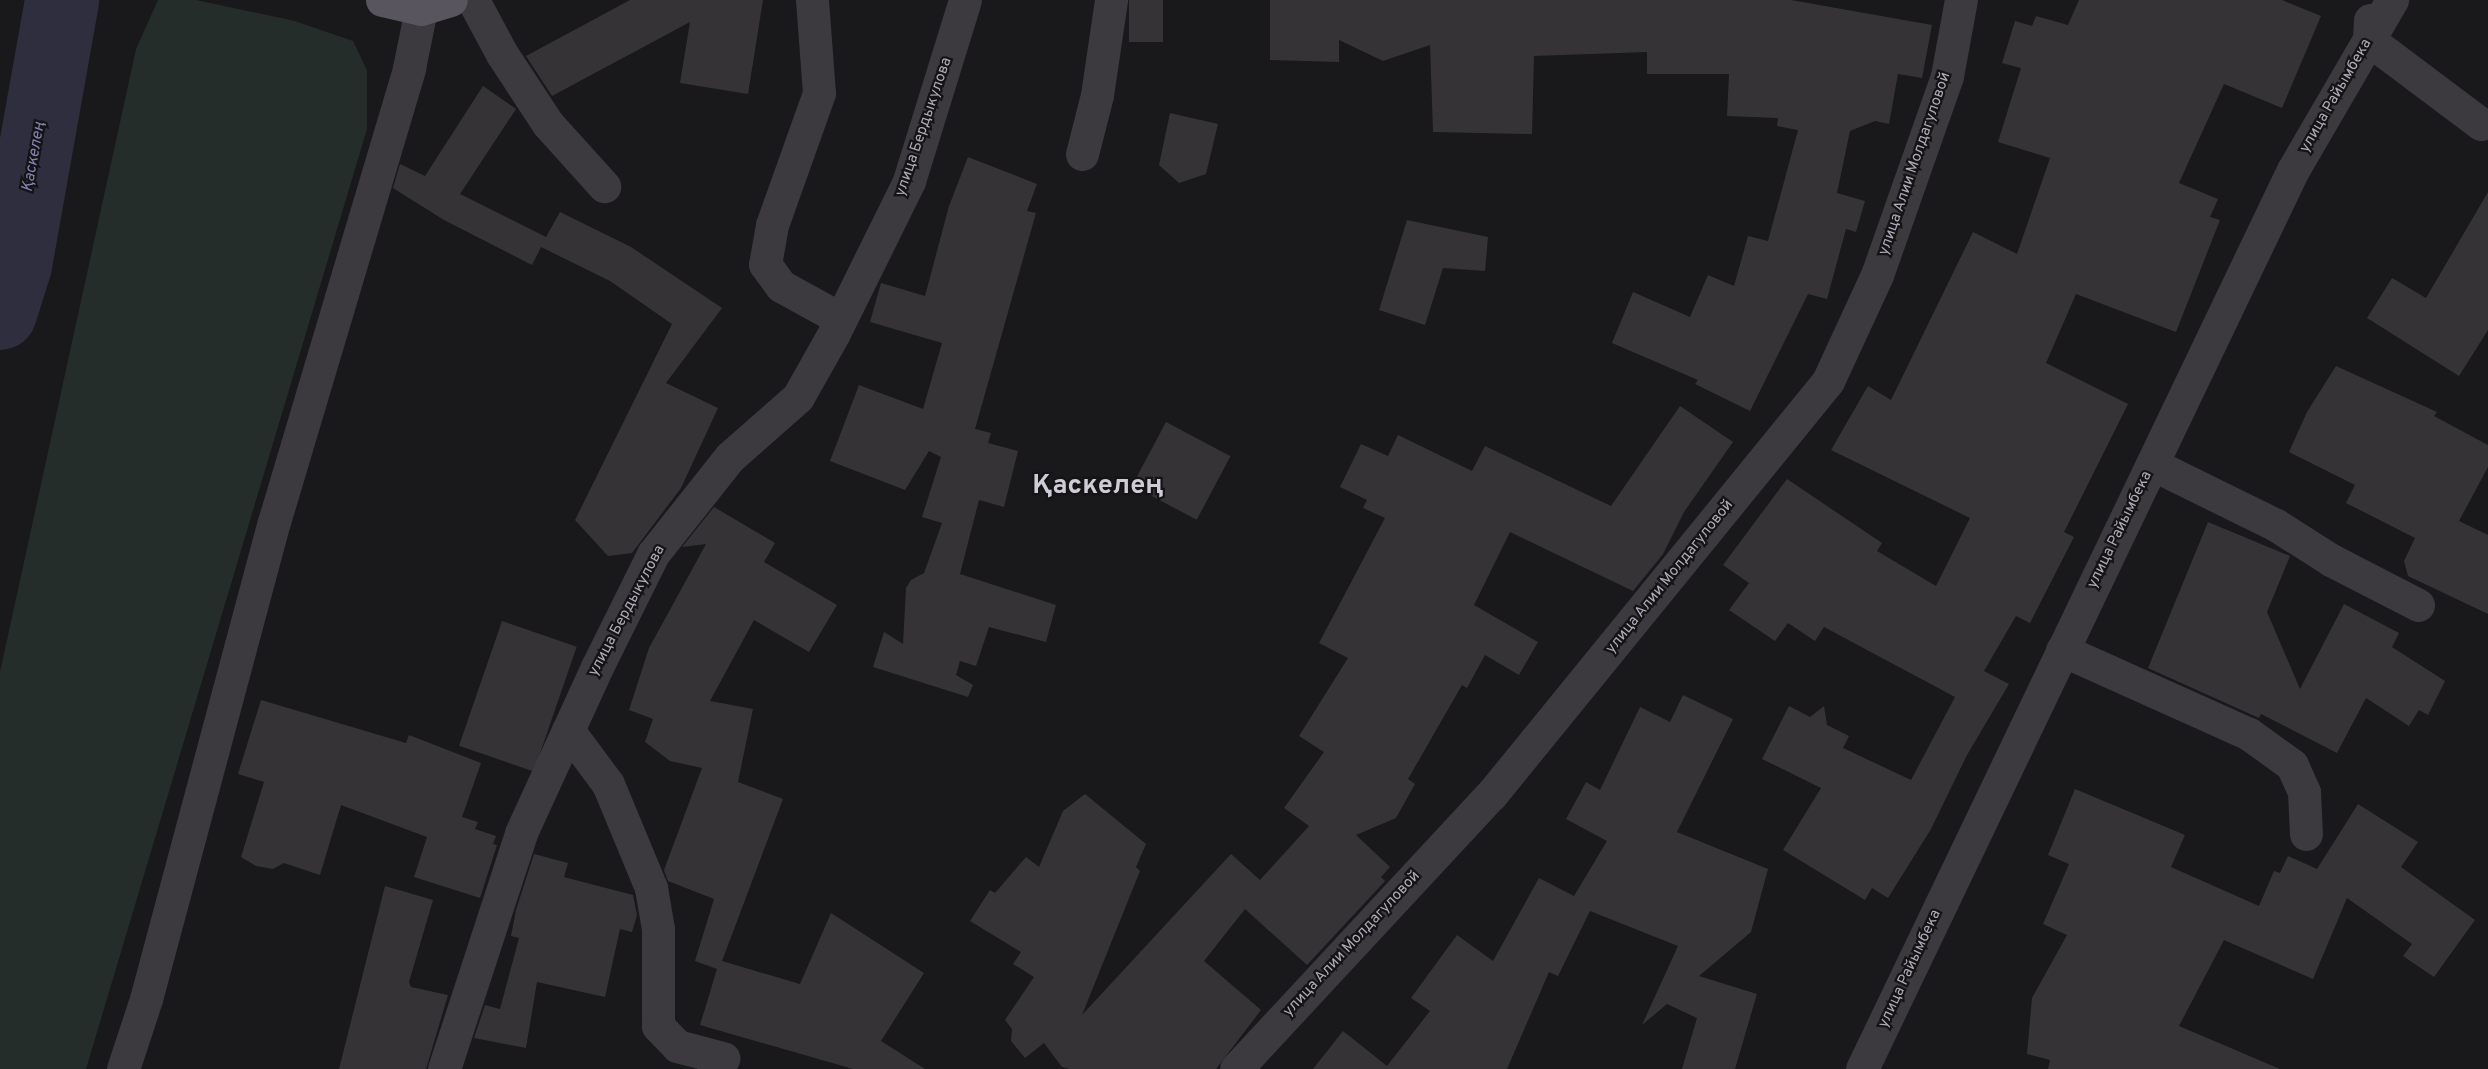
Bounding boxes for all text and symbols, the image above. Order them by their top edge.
street label: улица Райымбека [2296,36,2376,156]
street label: улица Бердыкулова [892,55,956,199]
street label: улица Алии Молдагуловой [1875,70,1955,258]
water label: Қаскелең [18,121,50,193]
street label: улица Райымбека [2084,469,2156,591]
district label: Қаскелең [1032,471,1164,503]
street label: улица Алии Молдагуловой [1602,496,1738,658]
street label: улица Бердыкулова [585,542,669,680]
street label: улица Алии Молдагуловой [1280,867,1424,1021]
street label: улица Райымбека [1875,907,1945,1031]

